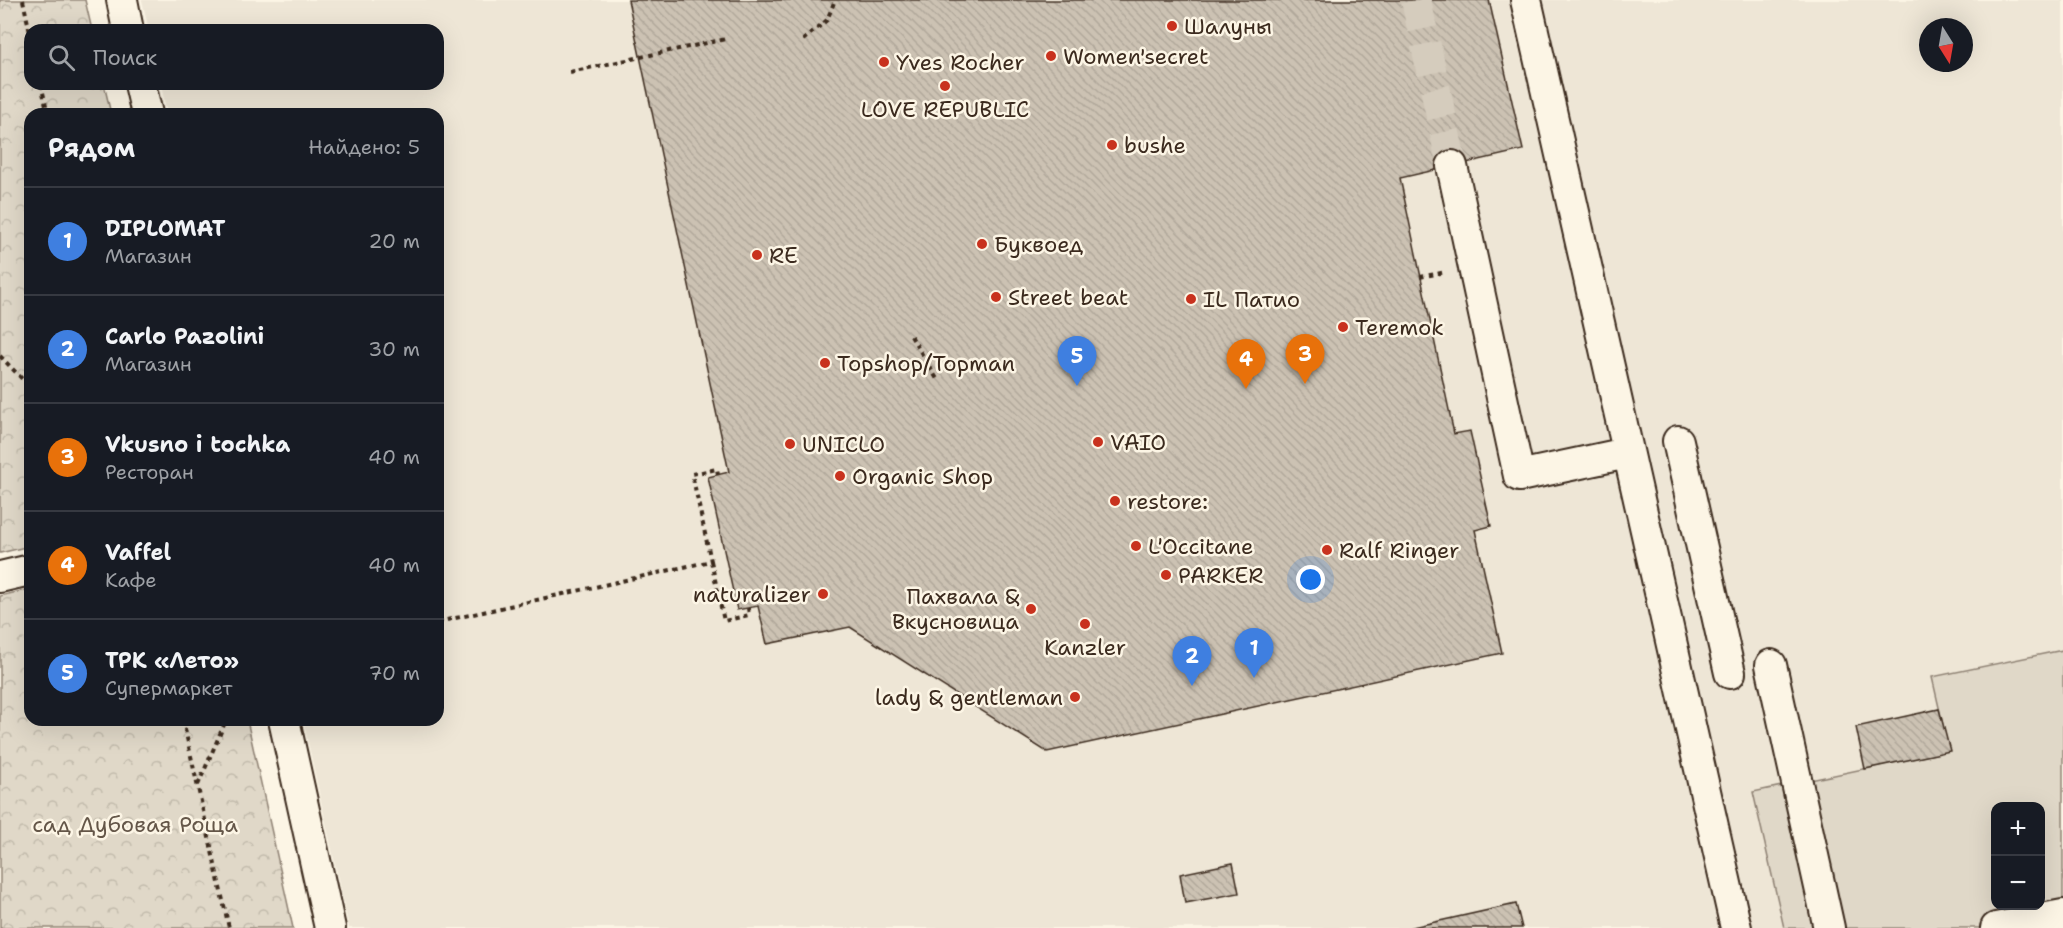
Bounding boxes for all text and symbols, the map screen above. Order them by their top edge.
place label: Шалуны [1184,12,1272,41]
north arrow [1919,18,1973,72]
marker: Шалуны [1165,19,1179,33]
search box [24,24,444,90]
icon: search [45,41,78,74]
place label: Women'secret [1063,42,1209,71]
text: Поиск [93,43,157,72]
place label: Yves Rocher [896,48,1025,77]
marker: Women'secret [1044,49,1058,63]
marker: Yves Rocher [877,55,891,69]
marker: LOVE REPUBLIC [938,79,952,93]
place label: LOVE REPUBLIC [861,95,1029,124]
text: Рядом [48,130,135,165]
place label: bushe [1124,131,1186,160]
text: Найдено: 5 [308,134,420,160]
marker: bushe [1105,138,1119,152]
text: DIPLOMAT [105,214,225,243]
text: 1 [63,228,72,254]
text: 20 m [369,228,420,254]
place label: Буквоед [994,230,1083,259]
marker: Буквоед [975,237,989,251]
place label: RE [769,241,798,270]
text: Магазин [105,243,192,269]
marker: RE [750,248,764,262]
place label: Street beat [1008,283,1128,312]
place label: IL Патио [1203,285,1300,314]
marker: Street beat [989,290,1003,304]
marker: IL Патио [1184,292,1198,306]
place label: Teremok [1355,313,1444,342]
marker: Teremok [1336,320,1350,334]
text: Carlo Pazolini [105,322,264,351]
pin: 3 [1286,334,1324,384]
text: 2 [61,336,75,362]
text: 30 m [368,336,420,362]
pin: 5 [1058,336,1096,386]
pin: 4 [1226,340,1266,389]
place label: Topshop/Topman [837,349,1015,378]
text: Магазин [105,351,192,377]
marker: Topshop/Topman [818,356,832,370]
place label: VAIO [1110,428,1166,457]
text: Vkusno i tochka [105,430,290,459]
place label: UNICLO [802,430,885,459]
marker: VAIO [1091,435,1105,449]
marker: UNICLO [783,437,797,451]
text: 3 [61,444,75,470]
text: 40 m [368,444,420,470]
text: Ресторан [105,459,194,485]
place label: Organic Shop [852,462,993,491]
marker: Organic Shop [833,469,847,483]
place label: restore: [1127,487,1208,516]
marker: restore: [1108,494,1122,508]
place label: L'Occitane [1148,532,1253,561]
place label: Ralf Ringer [1339,536,1459,565]
text: Vaffel [105,538,171,567]
marker: L'Occitane [1129,539,1143,553]
marker: Ralf Ringer [1320,543,1334,557]
text: 4 [61,552,75,578]
text: 40 m [368,552,420,578]
place label: PARKER [1178,561,1263,590]
your location [1296,565,1325,594]
text: Кафе [105,567,157,593]
marker: PARKER [1159,568,1173,582]
place label: naturalizer [693,580,811,609]
place label: Пахвала & Вкусновица [892,582,1020,636]
marker: naturalizer [816,587,830,601]
marker: Пахвала & Вкусновица [1024,602,1038,616]
marker: Kanzler [1078,617,1092,631]
pin: 1 [1234,628,1274,678]
place label: Kanzler [1044,633,1126,662]
pin: 2 [1172,636,1212,686]
text: ТРК «Лето» [105,646,239,675]
text: 5 [61,660,74,686]
text: 70 m [368,660,420,686]
text: Супермаркет [105,675,232,701]
place label: lady & gentleman [875,683,1063,712]
marker: lady & gentleman [1068,690,1082,704]
map controls [1991,802,2045,910]
button: + [1991,802,2045,856]
park label: сад Дубовая Роща [32,810,238,839]
button: − [1991,856,2045,910]

